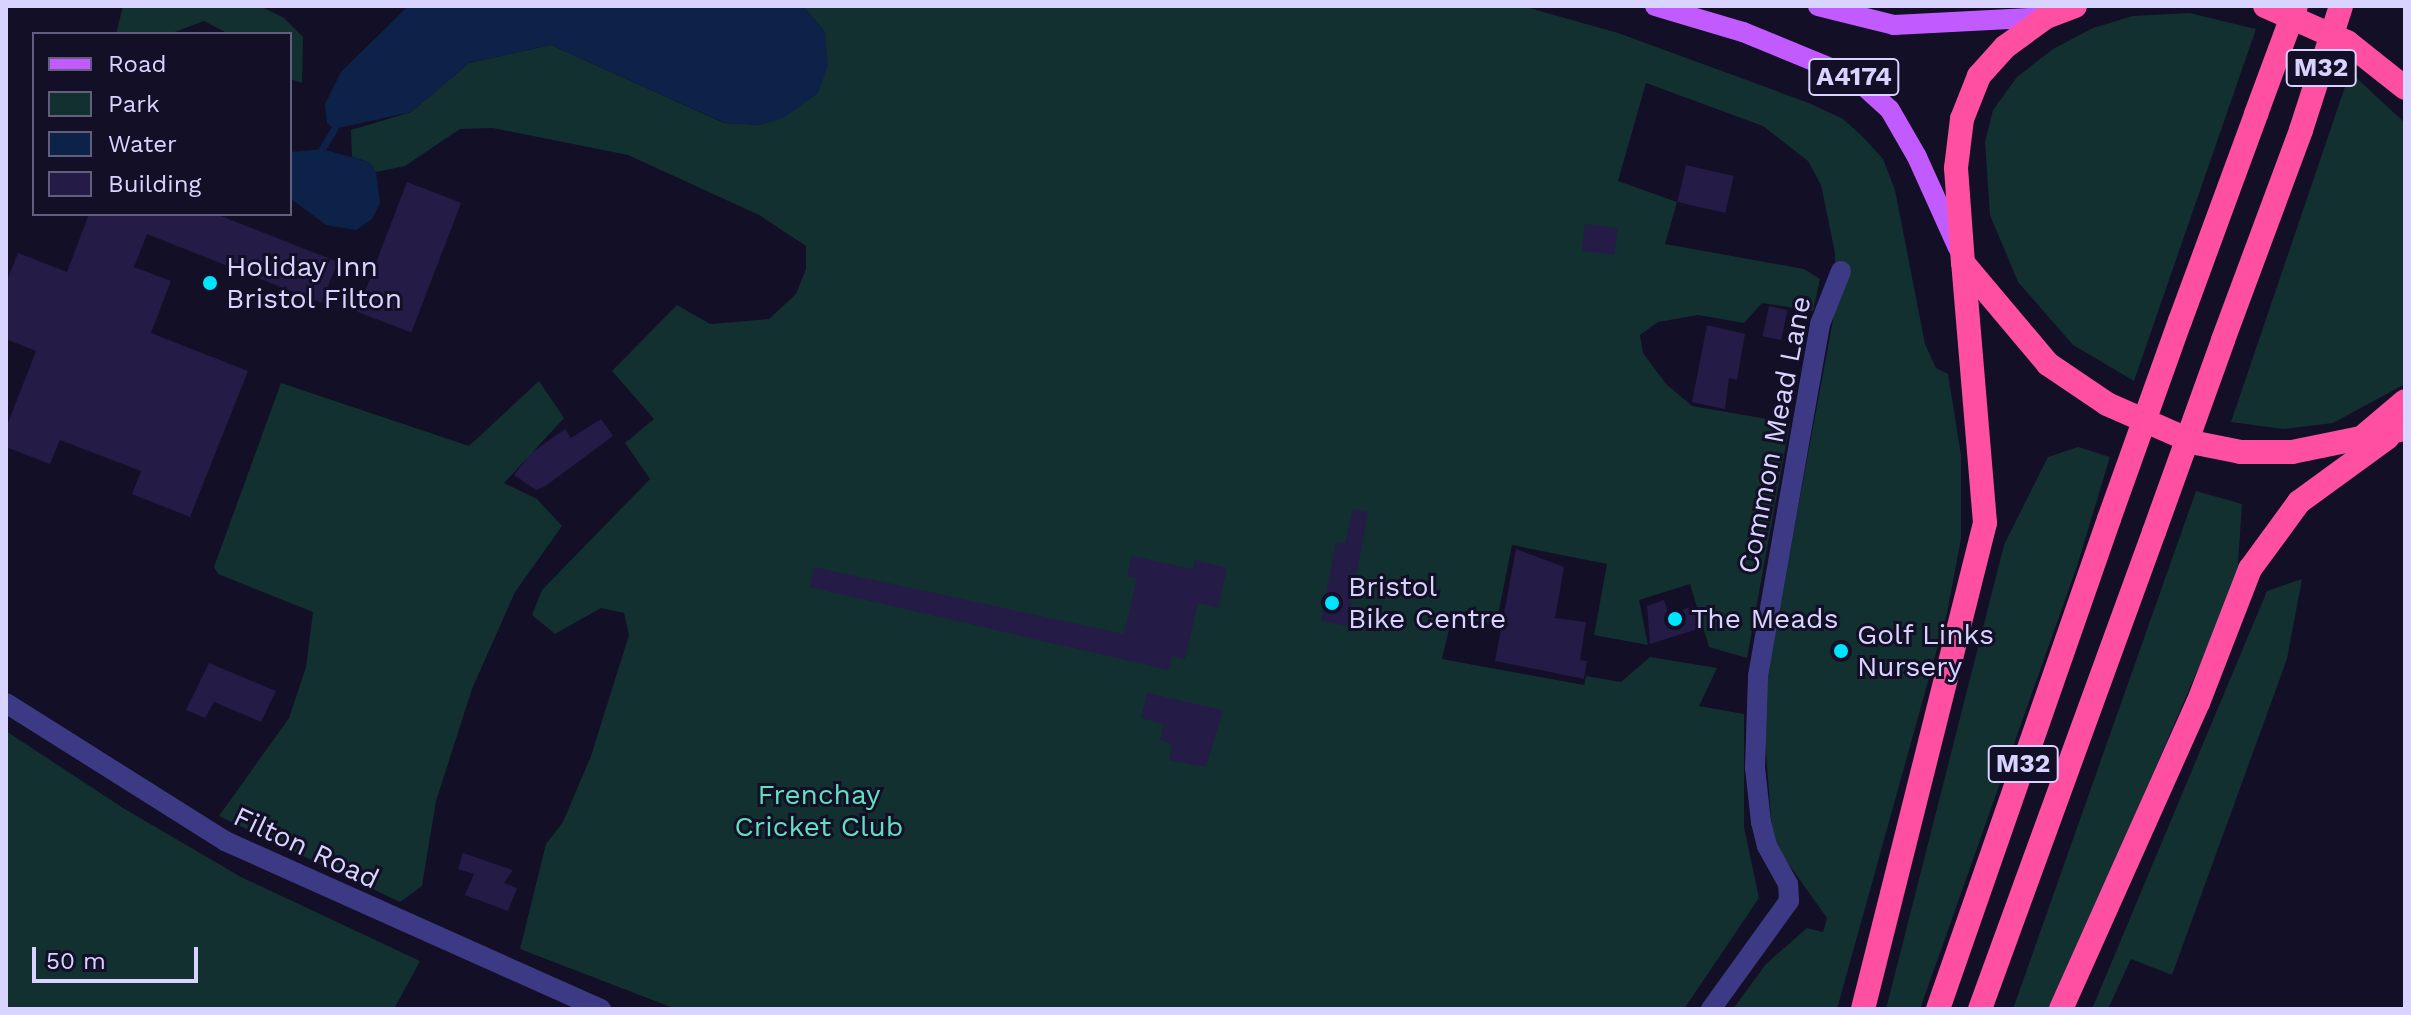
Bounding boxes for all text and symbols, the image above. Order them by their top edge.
legend [32,32,292,216]
road number: M32 [2285,46,2357,90]
text: Road [108,50,167,78]
road number: A4174 [1808,55,1900,99]
text: Park [108,90,160,118]
text: Water [108,130,177,158]
text: Building [108,170,201,198]
place label: Holiday Inn Bristol Filton [226,250,403,316]
marker: Holiday Inn Bristol Filton [201,274,219,292]
street label: Common Mead Lane [1732,293,1818,577]
place label: Bristol Bike Centre [1348,570,1506,636]
marker: Bristol Bike Centre [1323,594,1341,612]
place label: The Meads [1691,602,1838,636]
marker: The Meads [1666,610,1684,628]
place label: Golf Links Nursery [1857,618,1995,684]
marker: Golf Links Nursery [1832,642,1850,660]
road number: M32 [1987,742,2059,786]
park label: Frenchay Cricket Club [735,778,903,844]
street label: Filton Road [228,800,384,896]
scale bar [36,931,202,981]
text: 50 m [46,947,106,975]

